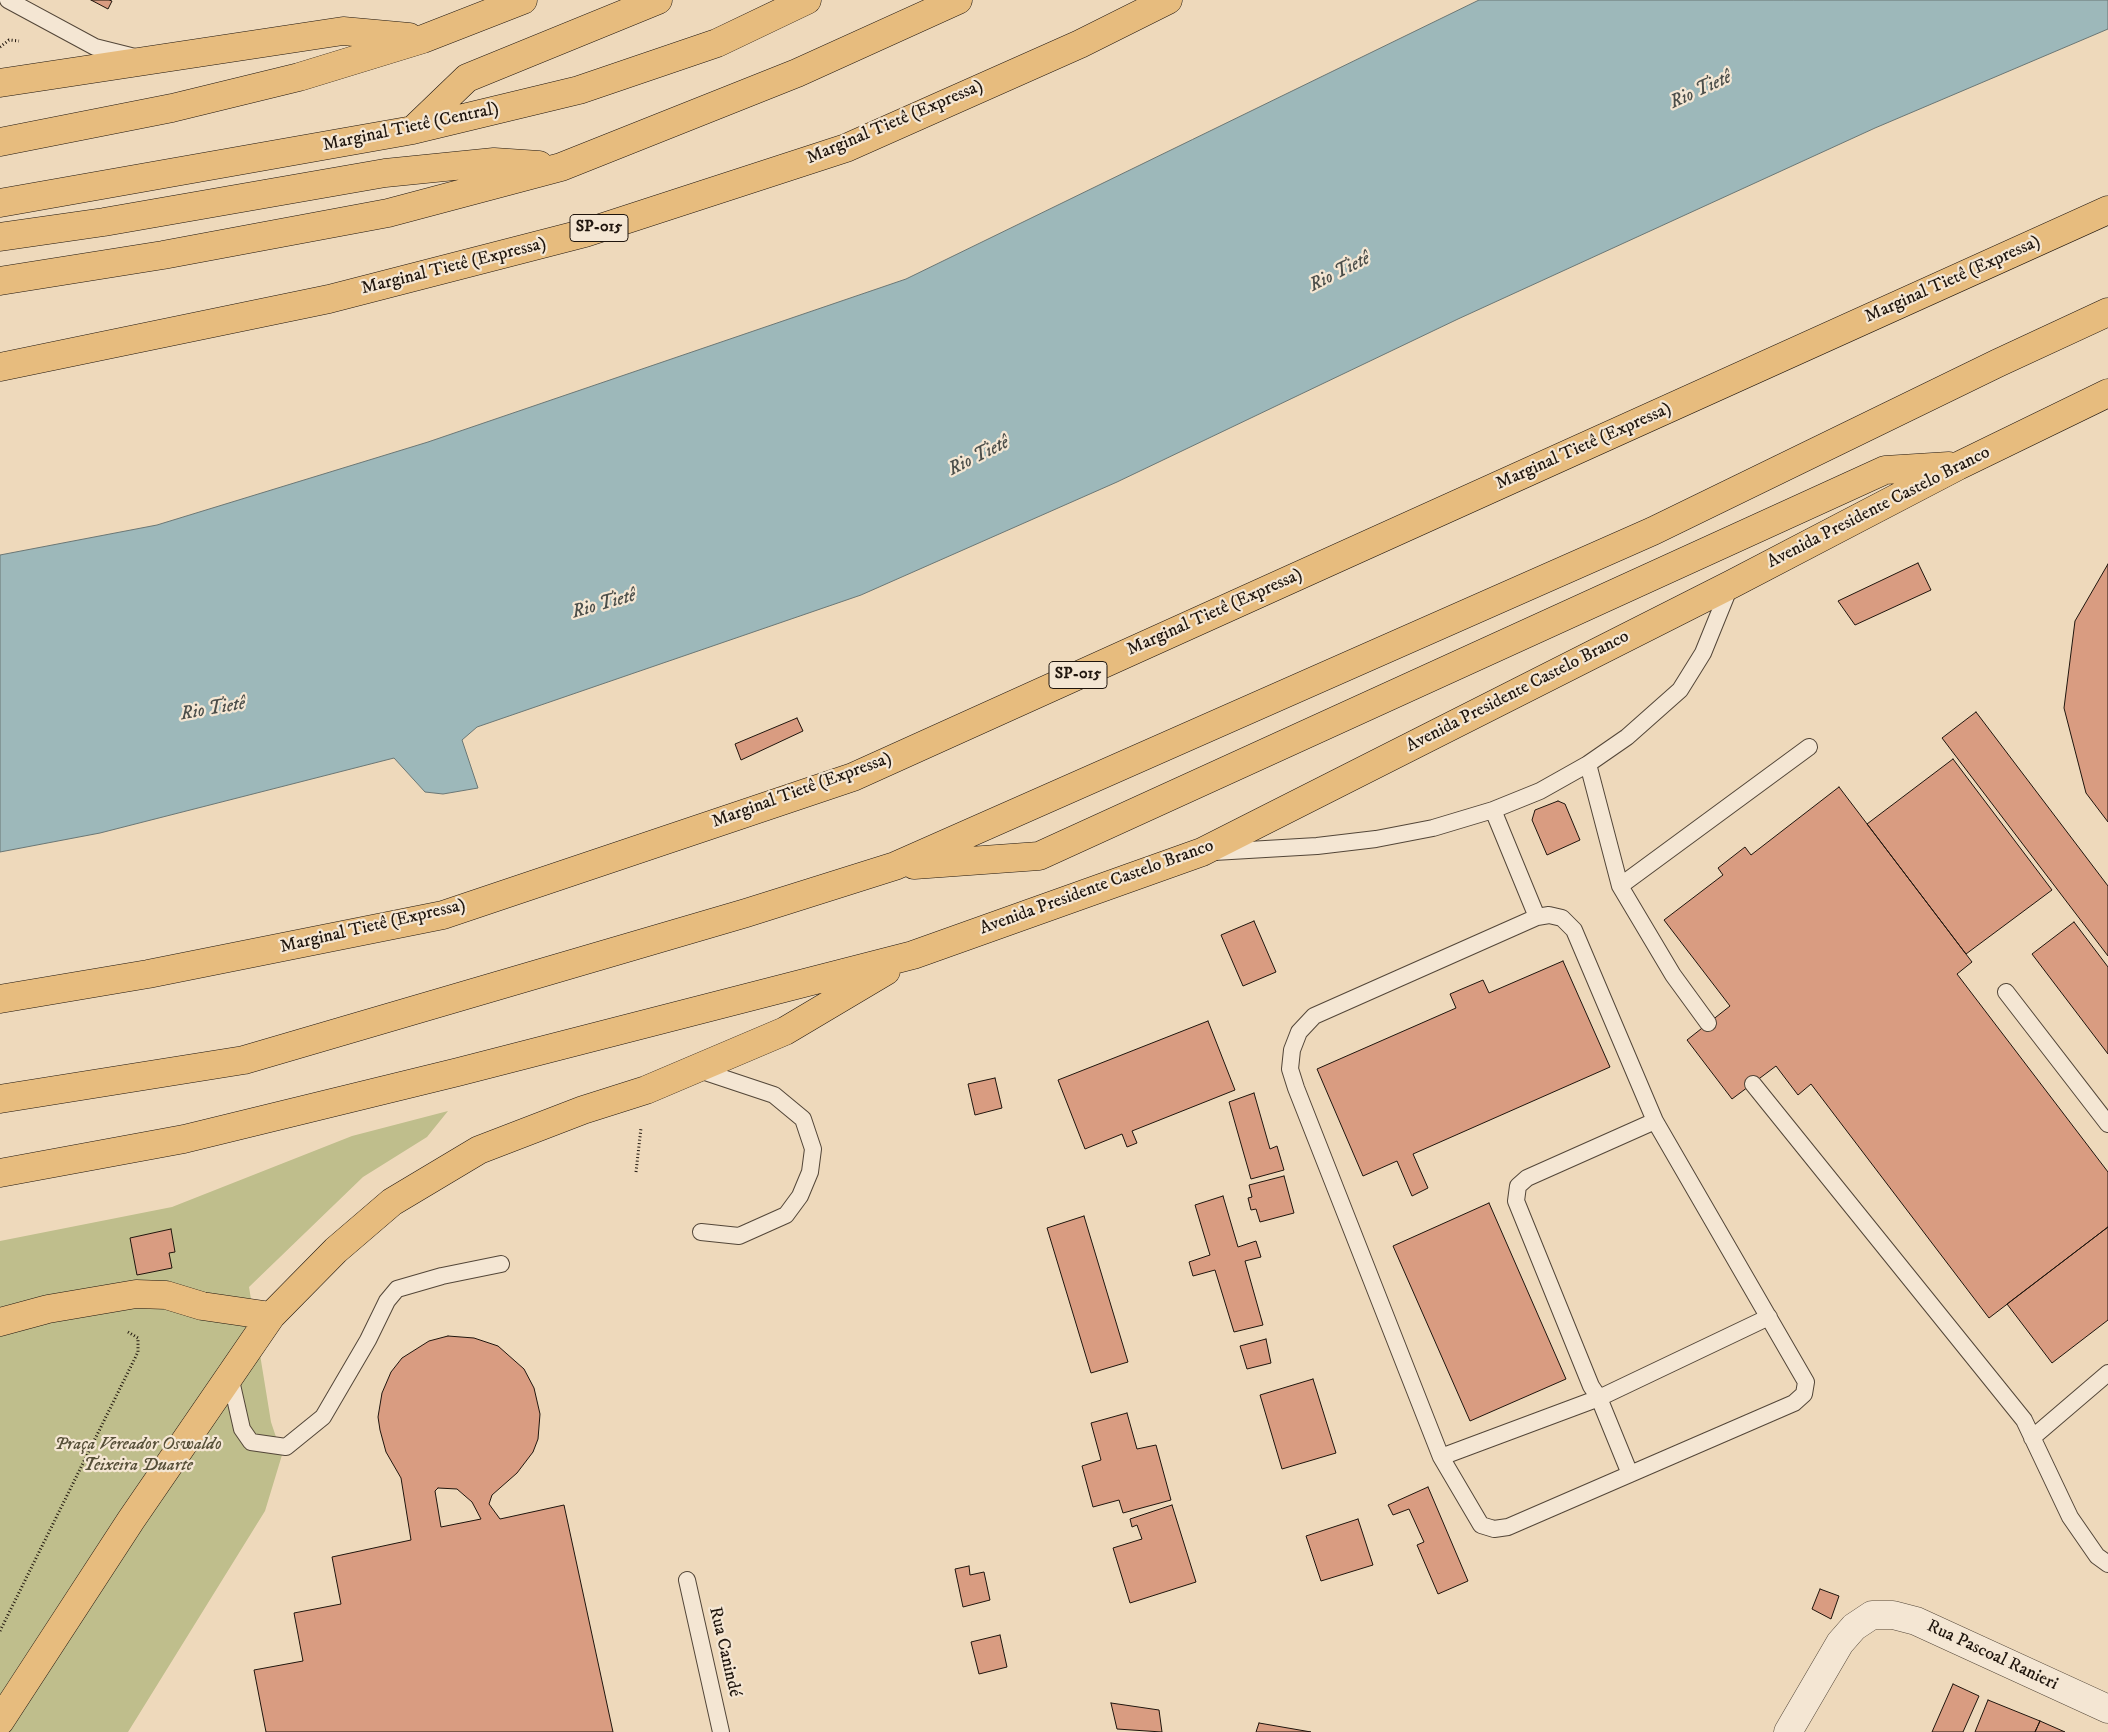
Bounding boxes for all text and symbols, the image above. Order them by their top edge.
water label: Rio Tietê [1667,67,1735,115]
street label: Marginal Tietê (Expressa) [803,76,987,170]
street label: Marginal Tietê (Central) [321,99,501,157]
road number: SP-015 [570,214,628,242]
street label: Marginal Tietê (Expressa) [1862,232,2044,328]
street label: Marginal Tietê (Expressa) [359,234,549,300]
water label: Rio Tietê [1306,248,1374,298]
street label: Marginal Tietê (Expressa) [1493,399,1675,495]
water label: Rio Tietê [945,432,1013,482]
street label: Avenida Presidente Castelo Branco [1764,442,1994,574]
street label: Marginal Tietê (Expressa) [1124,565,1306,661]
water label: Rio Tietê [570,585,638,625]
street label: Avenida Presidente Castelo Branco [1403,626,1633,758]
road number: SP-015 [1049,662,1107,688]
water label: Rio Tietê [179,693,247,727]
street label: Marginal Tietê (Expressa) [709,748,895,834]
street label: Avenida Presidente Castelo Branco [977,836,1217,940]
street label: Marginal Tietê (Expressa) [278,895,468,959]
park label: Praça Vereador Oswaldo Teixeira Duarte [54,1434,222,1476]
street label: Rua Canindé [703,1605,745,1699]
street label: Rua Pascoal Ranieri [1923,1616,2061,1696]

